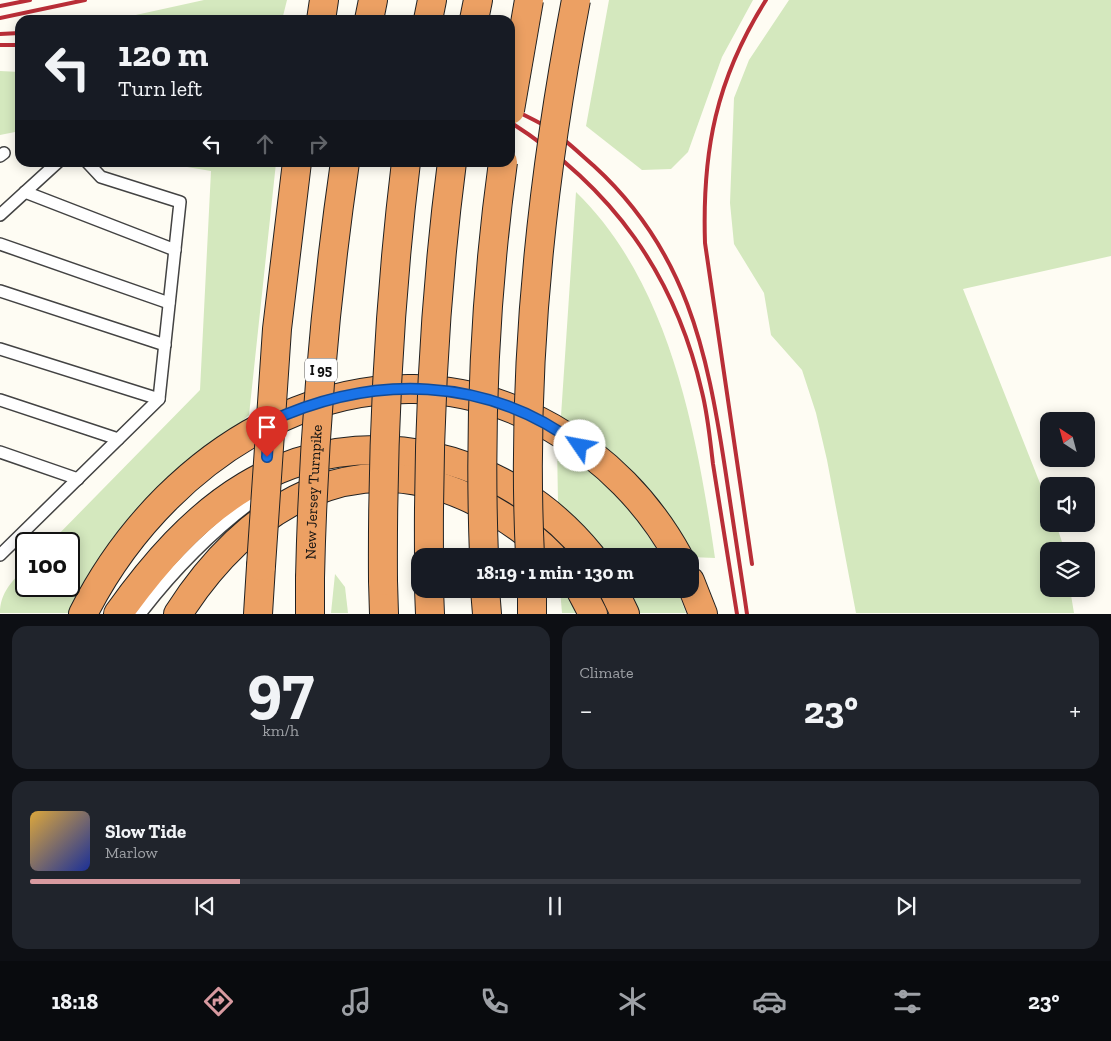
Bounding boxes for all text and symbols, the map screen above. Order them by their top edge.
text: 120 m [118,33,208,75]
icon: left [35,35,100,100]
text: Turn left [118,75,202,102]
icon: left [198,130,226,158]
icon: ahead [251,130,279,158]
icon: right [304,130,332,158]
road number: I 95 [305,358,337,382]
pin [246,406,288,457]
north arrow [1040,412,1095,468]
map controls [1040,412,1095,597]
icon: arrive [253,413,281,441]
position arrow [553,419,605,471]
street label: New Jersey Turnpike [301,424,326,560]
button: sound [1040,477,1095,532]
speed limit sign: 100 [15,532,80,597]
button: layers [1040,542,1095,597]
text: 18:19 · 1 min · 130 m [476,561,634,584]
text: 97 [247,649,314,727]
text: Climate [580,663,634,682]
text: 23° [804,687,858,733]
text: − [580,694,593,727]
text: + [1069,694,1081,727]
text: km/h [262,721,299,740]
text: Slow Tide [105,820,186,843]
text: Marlow [105,843,158,862]
icon: previous [191,892,219,920]
icon: pause [541,892,569,920]
icon: next [892,892,920,920]
icon: directions [201,984,236,1019]
icon: music [339,984,374,1019]
icon: phone [477,984,512,1019]
icon: climate [615,984,650,1019]
icon: car [752,984,787,1019]
icon: filters [890,984,925,1019]
text: 18:18 [51,988,98,1015]
text: 23° [1028,988,1060,1015]

